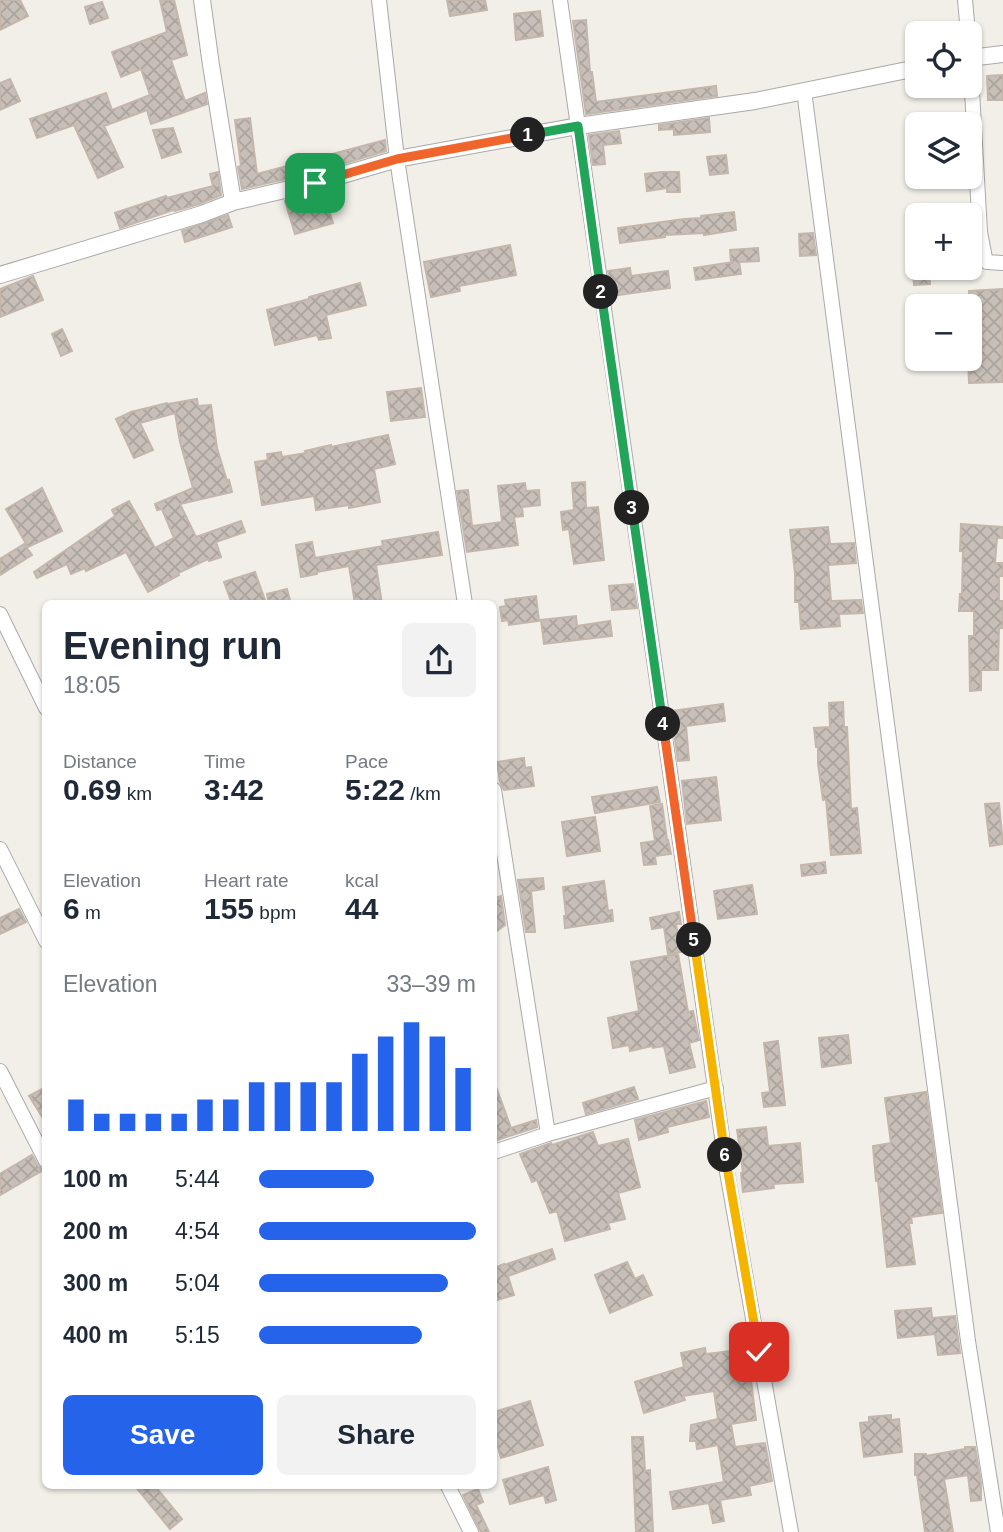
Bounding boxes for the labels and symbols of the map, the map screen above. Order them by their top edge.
pin: 1 [510,118,546,152]
pin [285,153,345,213]
pin: 2 [584,274,618,310]
pin: 3 [614,490,650,526]
pin: 4 [646,706,680,742]
pin: 5 [676,922,712,958]
pin: 6 [708,1138,742,1172]
pin [729,1322,789,1382]

